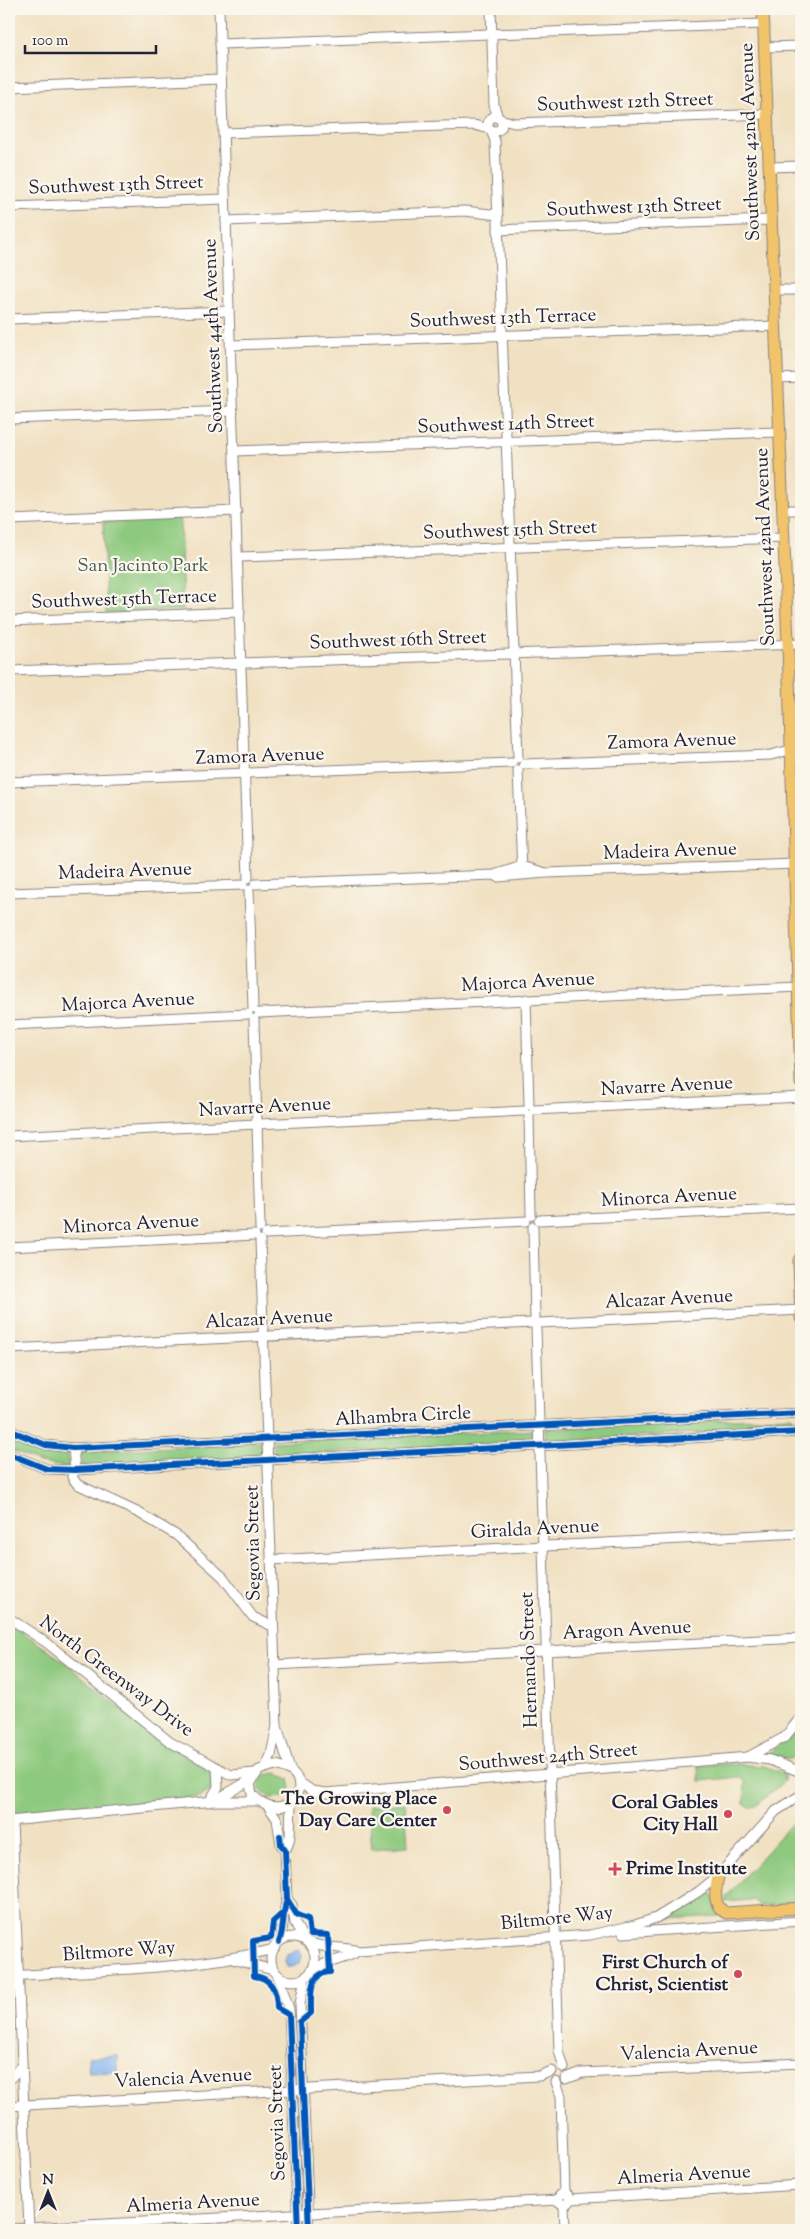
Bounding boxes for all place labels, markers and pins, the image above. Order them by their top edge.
place label: The Growing Place Day Care Center [281,1786,438,1835]
place label: Coral Gables City Hall [612,1790,719,1839]
marker: The Growing Place Day Care Center [441,1804,453,1816]
marker: Coral Gables City Hall [722,1808,734,1820]
place label: Prime Institute [626,1856,747,1883]
marker: Prime Institute [608,1862,622,1876]
place label: First Church of Christ, Scientist [595,1950,729,1999]
marker: First Church of Christ, Scientist [732,1968,744,1980]

